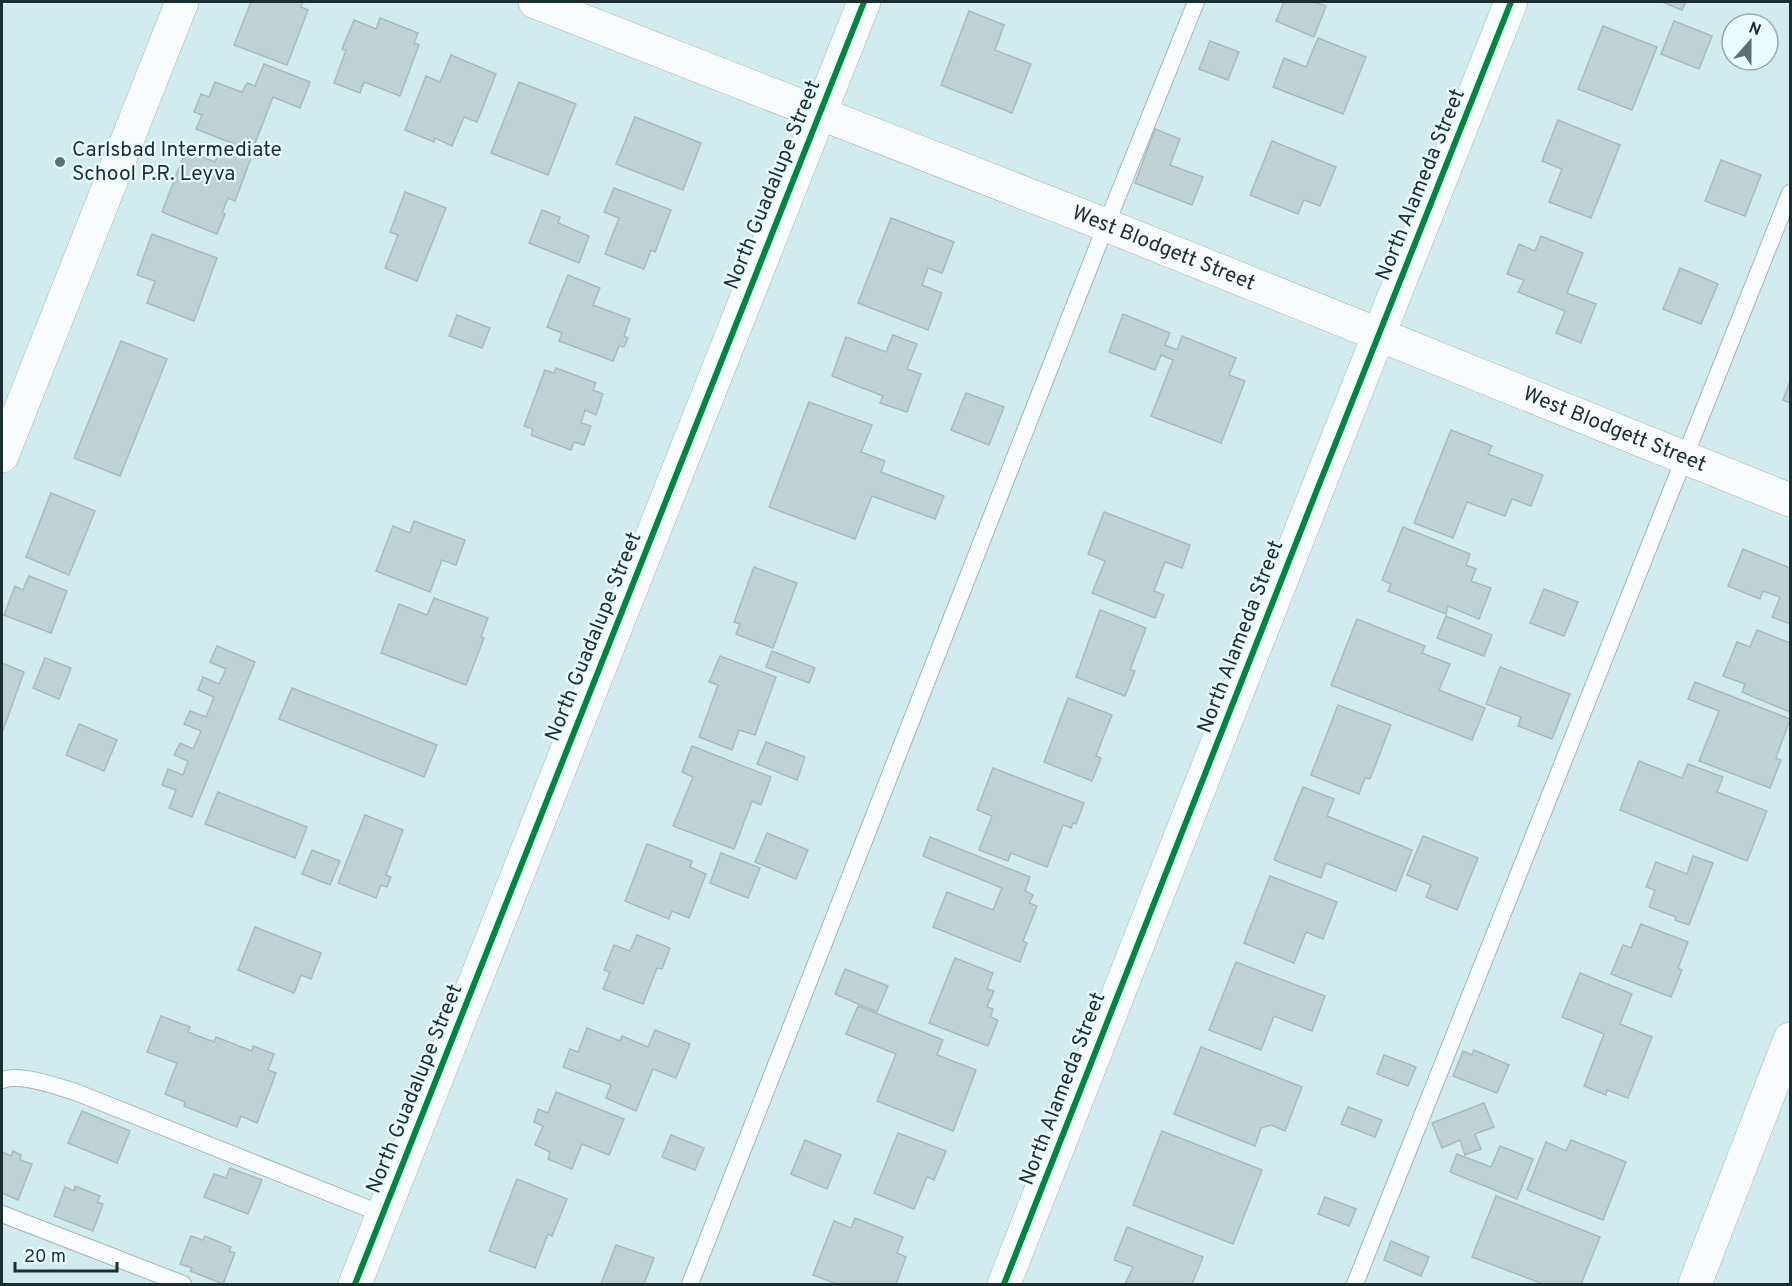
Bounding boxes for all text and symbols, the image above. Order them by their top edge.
north arrow [1720,12,1780,72]
text: N [1746,18,1764,41]
street label: North Guadalupe Street [719,76,827,294]
street label: North Alameda Street [1370,85,1472,285]
place label: Carlsbad Intermediate School P.R. Leyva [72,137,282,188]
marker: Carlsbad Intermediate School P.R. Leyva [53,155,67,169]
street label: West Blodgett Street [1068,199,1259,297]
street label: West Blodgett Street [1519,380,1710,478]
street label: North Guadalupe Street [540,528,648,746]
street label: North Alameda Street [1192,537,1290,737]
street label: North Guadalupe Street [361,980,469,1198]
street label: North Alameda Street [1014,989,1112,1189]
scale bar [15,1235,117,1273]
text: 20 m [24,1246,66,1269]

